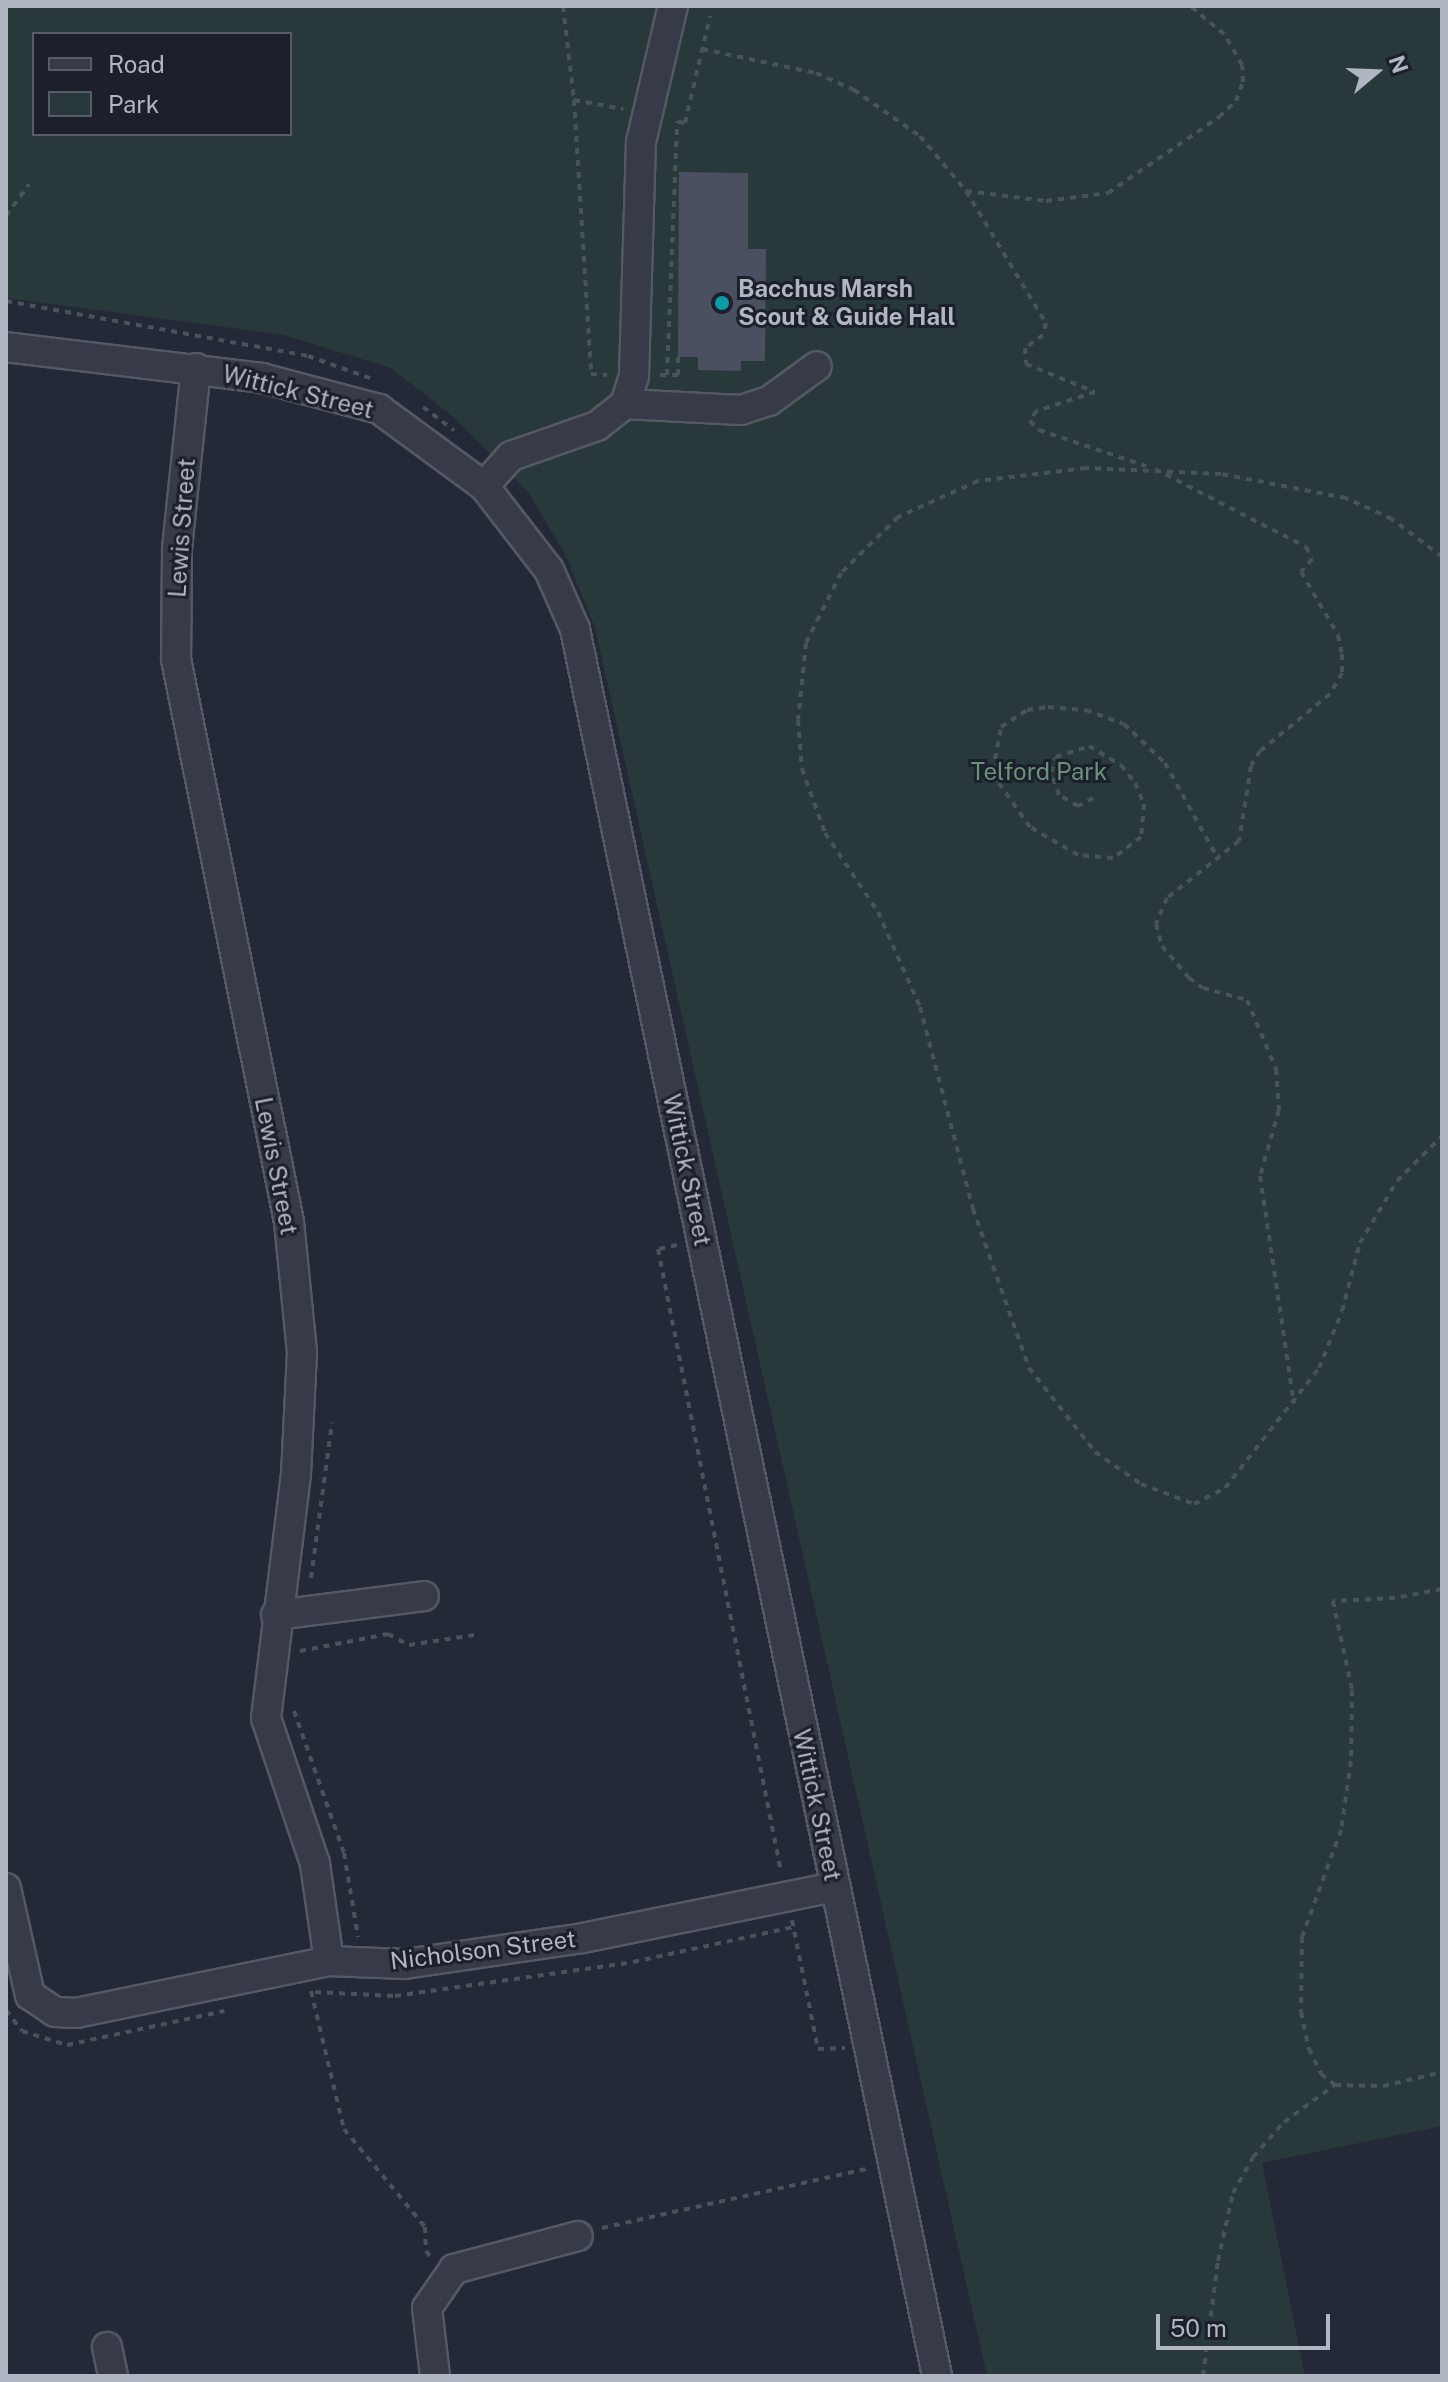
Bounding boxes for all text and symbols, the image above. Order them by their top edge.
legend [32,32,292,136]
north arrow [1336,32,1416,112]
text: Road [108,50,165,78]
text: N [1384,52,1414,77]
text: Park [108,90,159,118]
place label: Bacchus Marsh Scout & Guide Hall [738,275,956,331]
marker: Bacchus Marsh Scout & Guide Hall [713,294,731,312]
street label: Wittick Street [220,359,376,425]
street label: Lewis Street [163,457,201,599]
park label: Telford Park [971,758,1107,786]
street label: Wittick Street [657,1091,717,1249]
street label: Lewis Street [249,1095,303,1237]
street label: Wittick Street [787,1726,847,1884]
street label: Nicholson Street [389,1924,577,1976]
scale bar [1160,2298,1334,2348]
text: 50 m [1170,2314,1227,2342]

